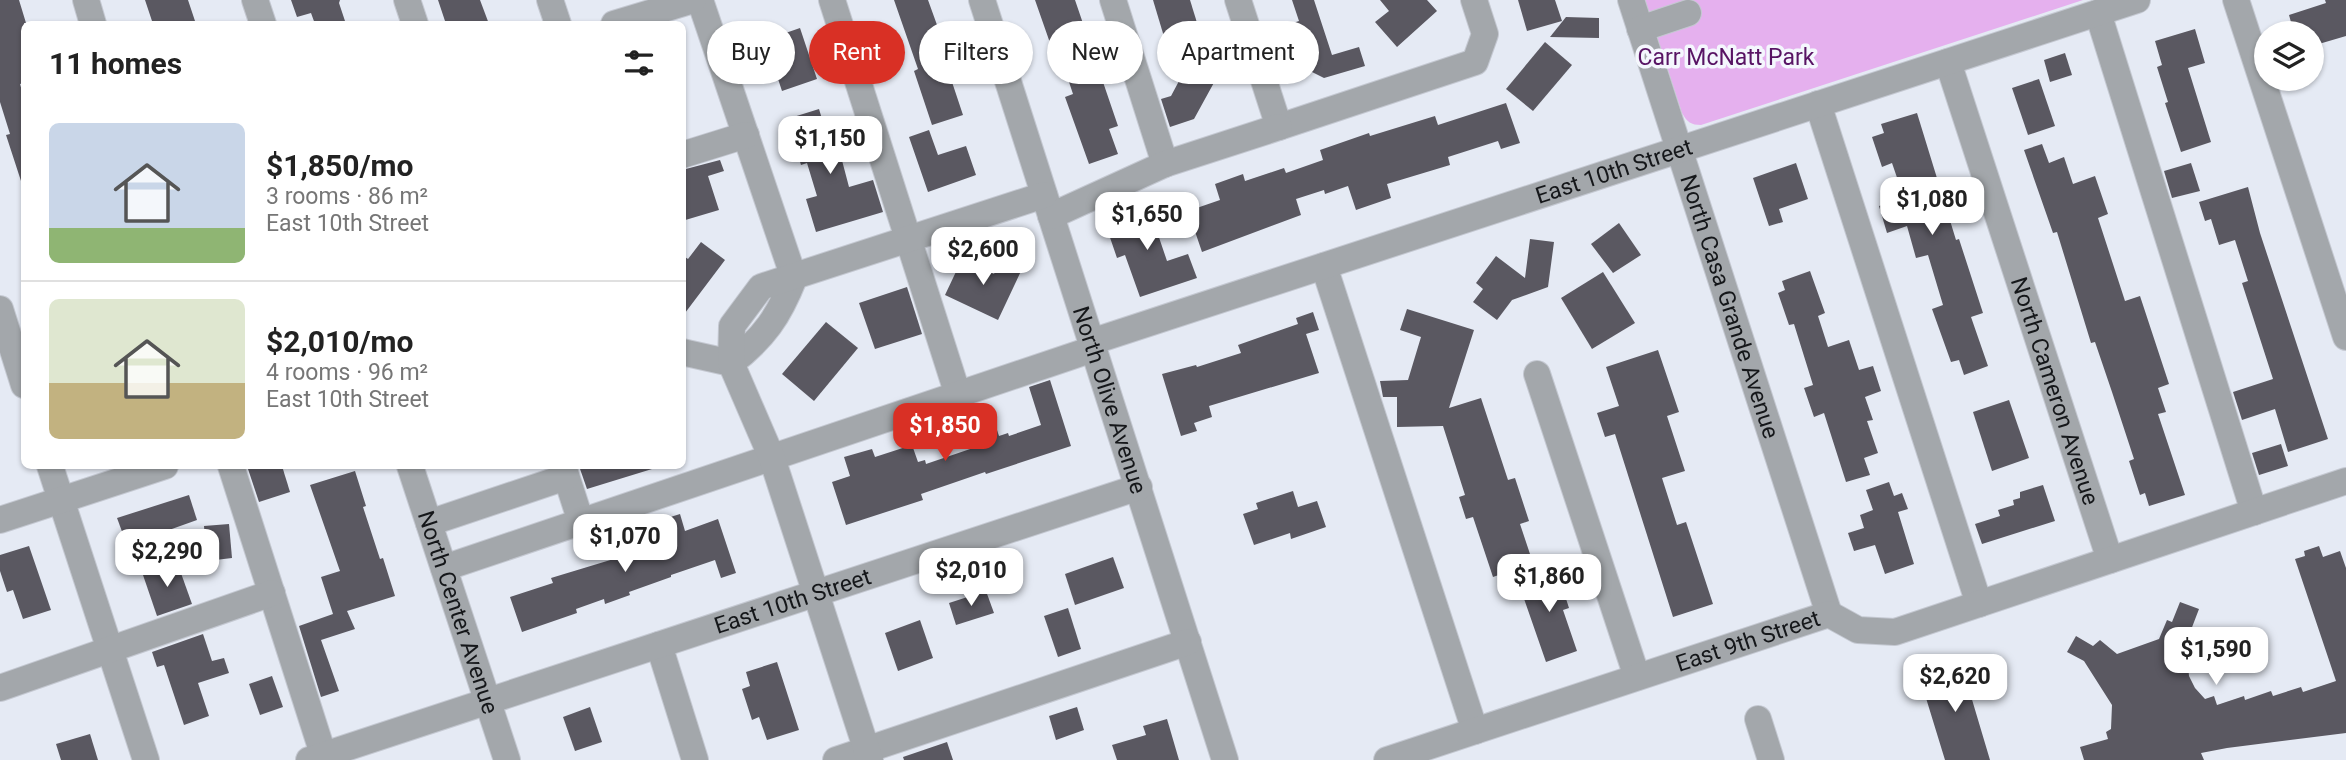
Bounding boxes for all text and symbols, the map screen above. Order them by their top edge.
chip: Buy [707,21,795,84]
chip: Rent [809,21,905,84]
chip: Filters [919,21,1033,84]
chip: New [1047,21,1143,84]
chip: Apartment [1157,21,1319,84]
map controls [2254,21,2324,91]
button: layers [2254,21,2324,91]
icon: filters [620,44,658,82]
park label: Carr McNatt Park [1638,44,1815,71]
text: 11 homes [49,46,182,81]
pin: $1,150 [773,116,887,176]
text: $1,150 [794,125,866,152]
street label: East 10th Street [1532,133,1696,210]
text: $1,850/mo [266,148,414,183]
icon: home [105,151,189,235]
street label: North Casa Grande Avenue [1674,171,1785,442]
pin: $1,080 [1875,177,1989,237]
text: 3 rooms · 86 m² [266,183,428,210]
text: $1,080 [1896,186,1968,213]
pin: $1,650 [1090,192,1204,252]
text: $1,650 [1111,201,1183,228]
text: East 10th Street [266,210,429,237]
pin: $2,600 [926,228,1040,287]
text: $2,600 [947,236,1019,263]
street label: North Cameron Avenue [2005,274,2104,509]
street label: North Olive Avenue [1067,303,1152,497]
text: $2,010/mo [266,324,414,359]
icon: home [105,327,189,411]
text: 4 rooms · 96 m² [266,359,428,386]
text: East 10th Street [266,386,429,413]
pin: $1,850 [888,404,1002,463]
text: $1,850 [909,412,981,439]
street label: North Center Avenue [412,507,504,717]
pin: $1,070 [568,514,682,574]
text: $1,070 [589,523,661,550]
pin: $2,290 [110,530,224,589]
text: $2,290 [131,538,203,565]
pin: $2,010 [914,548,1028,608]
pin: $1,860 [1492,554,1606,614]
text: $2,010 [935,557,1007,584]
street label: East 10th Street [711,563,874,640]
text: $1,860 [1513,563,1585,590]
street label: East 9th Street [1672,605,1824,678]
pin: $1,590 [2159,628,2273,687]
text: $1,590 [2180,636,2252,663]
pin: $2,620 [1898,654,2012,714]
text: $2,620 [1919,663,1991,690]

